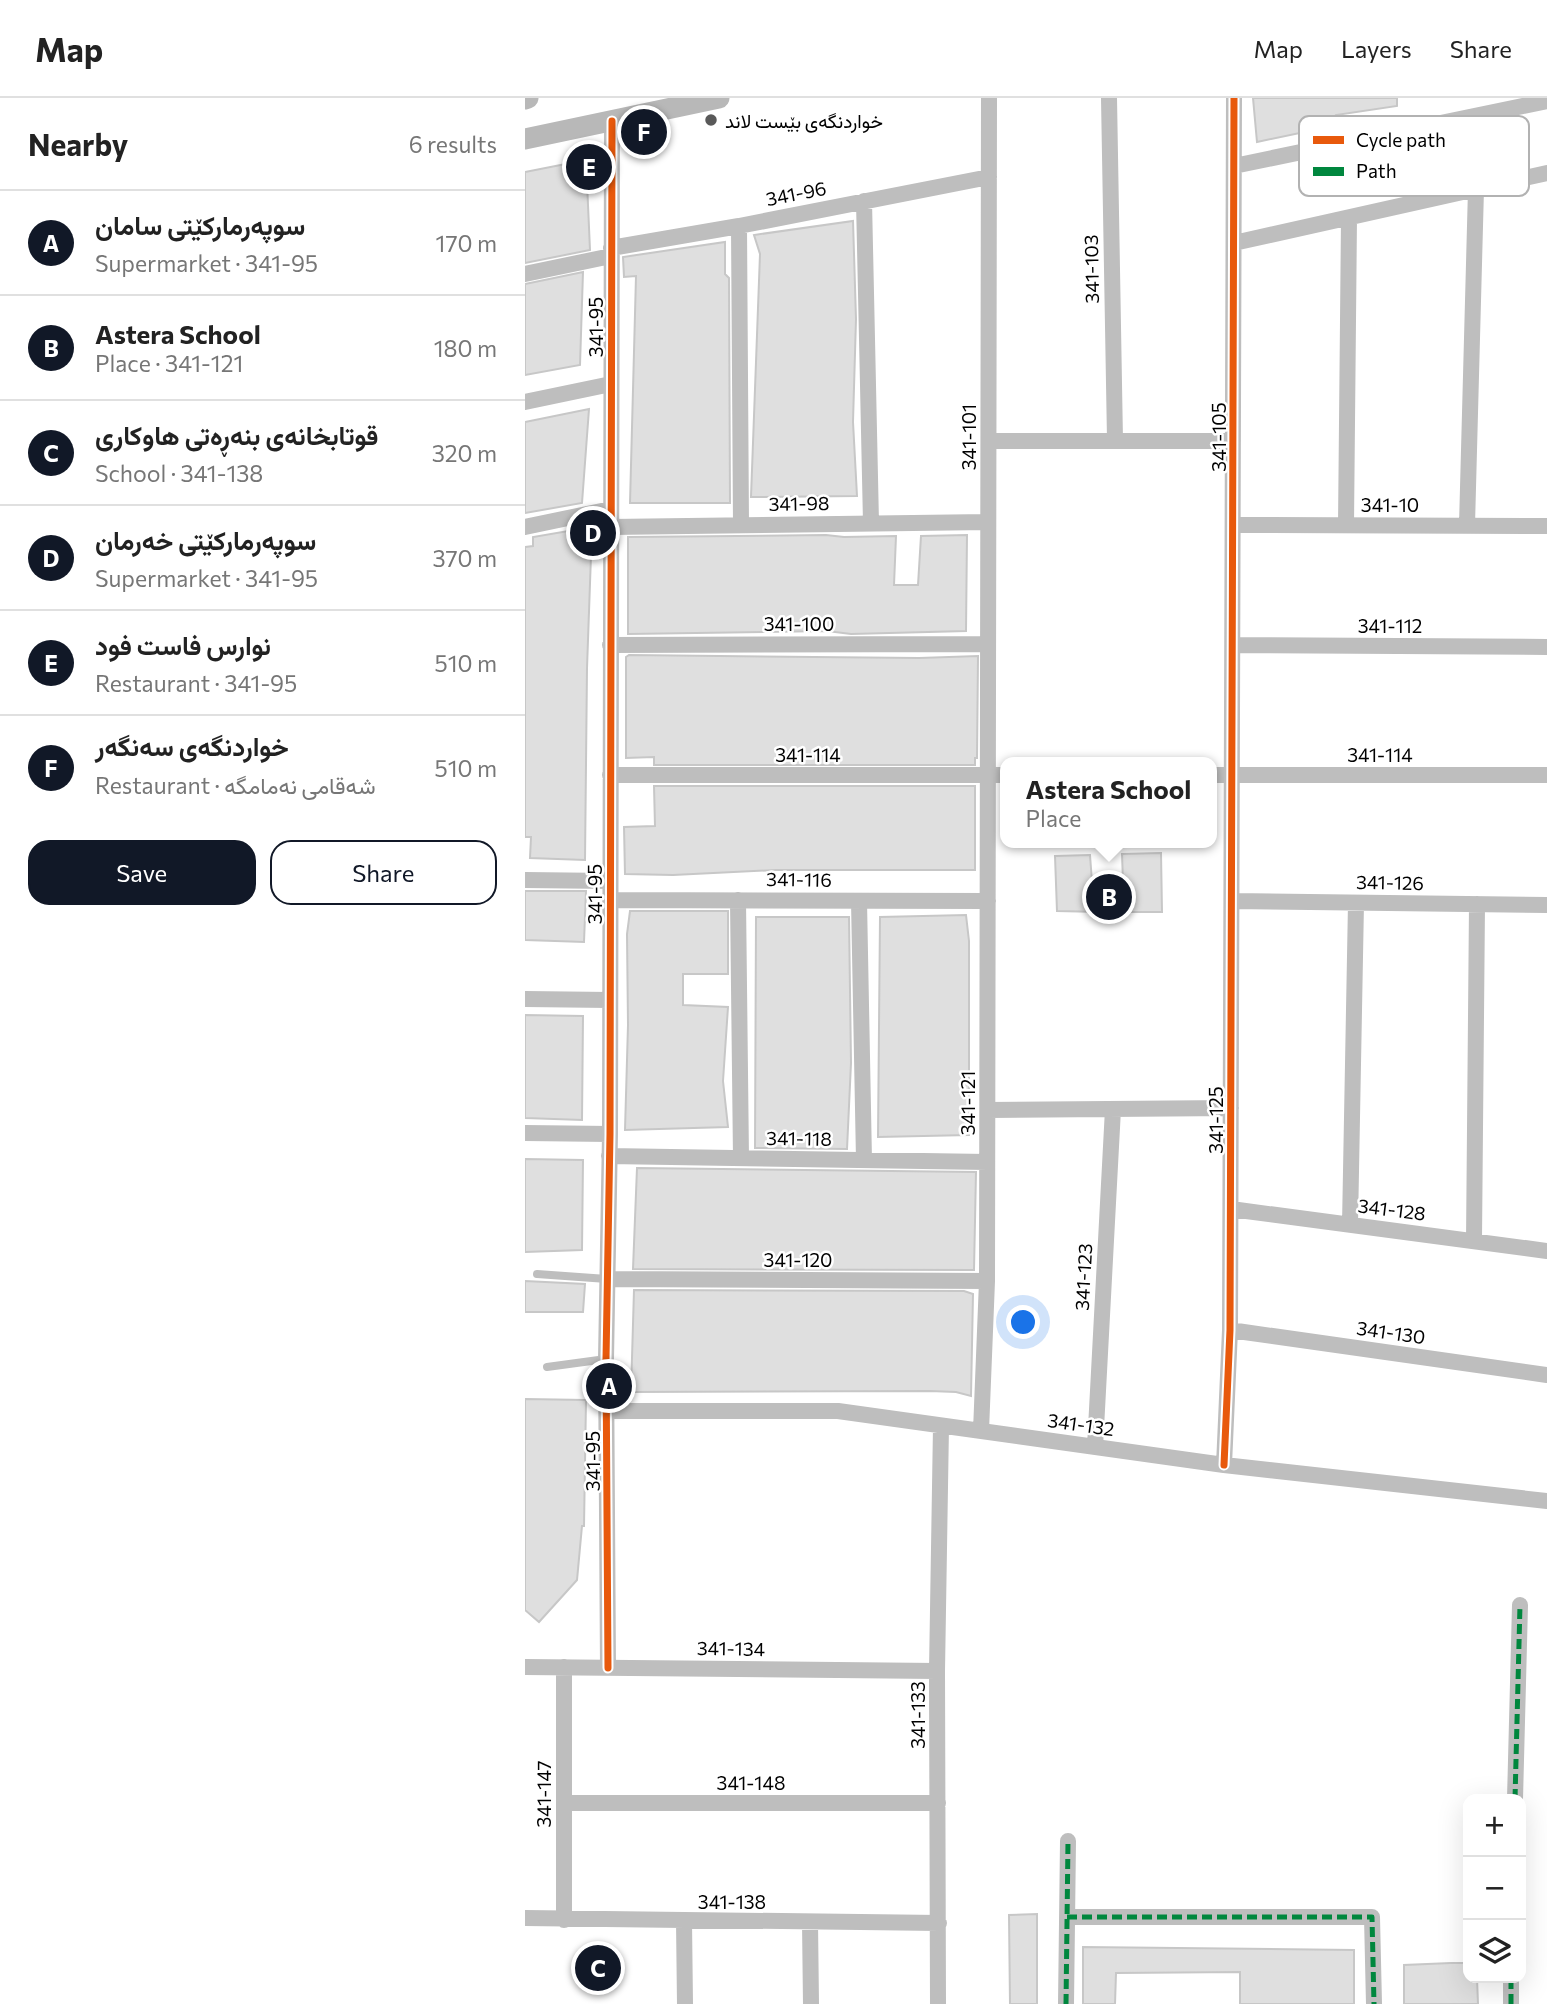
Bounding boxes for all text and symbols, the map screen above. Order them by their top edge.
text: Map [35,28,103,69]
text: Map [1254,34,1303,63]
text: Layers [1341,34,1412,63]
text: Share [1450,34,1512,63]
pin: F [621,106,667,158]
place label: خواردنگەی بێست لاند [725,109,883,133]
marker: خواردنگەی بێست لاند [703,112,719,128]
legend [1299,116,1529,196]
text: Nearby [28,125,128,162]
text: Cycle path [1356,128,1446,151]
text: 6 results [409,130,497,158]
pin: E [566,141,612,193]
text: Path [1356,159,1397,182]
street label: 341-96 [764,176,828,210]
text: سوپەرمارکێتی سامان [95,209,305,240]
text: A [43,229,59,257]
text: 170 m [436,229,497,257]
street label: 341-103 [1079,234,1103,304]
text: Supermarket · 341-95 [95,249,318,277]
street label: 341-95 [584,297,607,357]
text: Astera School [95,318,261,349]
text: B [43,334,59,362]
text: 180 m [434,334,497,362]
text: Place · 341-121 [95,349,243,377]
street label: 341-105 [1207,402,1230,472]
street label: 341-101 [957,404,980,470]
text: قوتابخانەی بنەڕەتی هاوکاری [95,419,378,450]
text: C [43,439,59,467]
text: 320 m [432,439,497,467]
text: School · 341-138 [95,459,263,487]
street label: 341-98 [768,491,830,515]
street label: 341-10 [1361,493,1419,516]
pin: D [570,507,616,559]
text: سوپەرمارکێتی خەرمان [95,524,316,555]
text: D [43,544,59,572]
text: 370 m [432,544,497,572]
text: Supermarket · 341-95 [95,564,318,592]
street label: 341-100 [764,612,834,635]
street label: 341-112 [1358,614,1422,637]
text: نوارس فاست فود [95,629,271,660]
text: E [44,649,58,677]
text: 510 m [434,649,497,677]
text: Restaurant · 341-95 [95,669,297,697]
text: خواردنگەی سەنگەر [95,730,289,761]
street label: 341-114 [775,743,841,766]
street label: 341-114 [1347,743,1413,766]
text: F [44,754,58,782]
text: 510 m [434,754,497,782]
popup [1000,757,1217,848]
text: Restaurant · شەقامی نەمامگە [95,771,376,799]
text: Astera School [1026,773,1191,804]
text: Place [1026,804,1081,832]
button: Save [28,840,256,905]
button: Share [270,840,497,905]
street label: 341-95 [583,864,606,924]
street label: 341-116 [766,867,832,891]
street label: 341-126 [1356,870,1424,894]
pin: B [1086,871,1132,923]
street label: 341-121 [956,1071,979,1135]
street label: 341-125 [1204,1086,1227,1154]
street label: 341-118 [766,1126,832,1150]
street label: 341-128 [1357,1193,1427,1225]
street label: 341-123 [1070,1243,1096,1311]
street label: 341-120 [764,1248,832,1271]
your location [1006,1305,1040,1339]
street label: 341-130 [1355,1316,1427,1348]
pin: A [586,1360,632,1412]
street label: 341-132 [1046,1408,1116,1440]
street label: 341-95 [581,1431,604,1491]
street label: 341-134 [697,1636,765,1660]
street label: 341-133 [906,1681,929,1749]
street label: 341-147 [532,1761,555,1828]
street label: 341-148 [717,1771,785,1794]
map controls [1463,1794,1526,1983]
button: + [1463,1794,1526,1857]
button: − [1463,1857,1526,1920]
street label: 341-138 [698,1890,766,1913]
button: layers [1463,1920,1526,1983]
pin: C [575,1942,621,1994]

